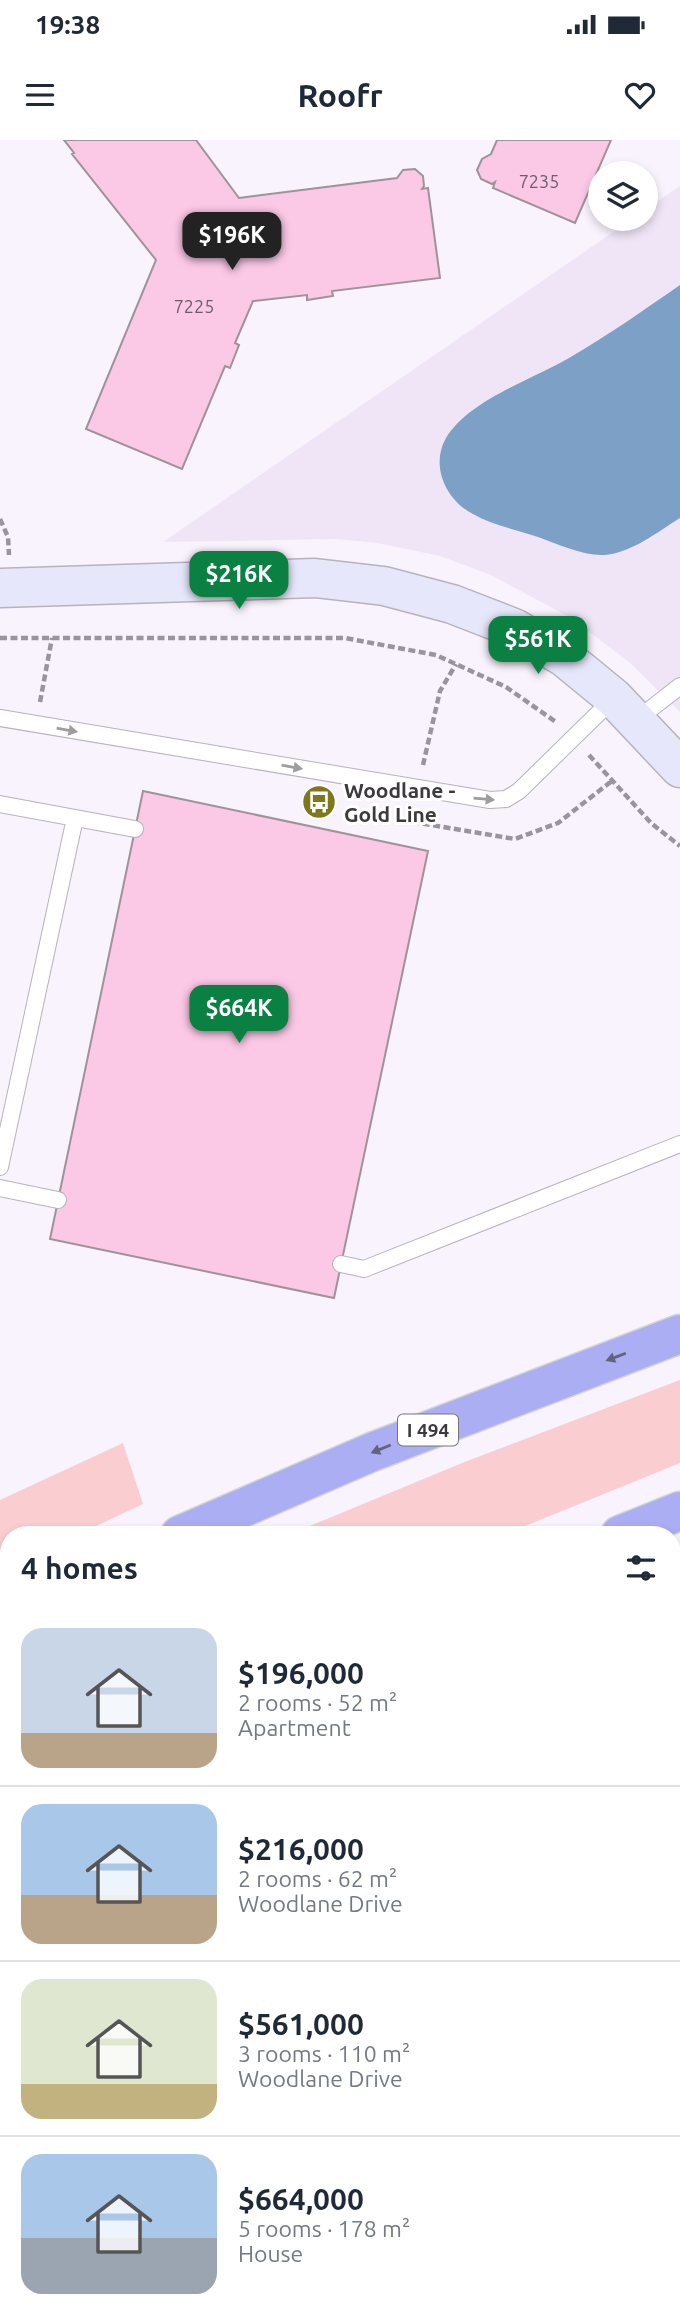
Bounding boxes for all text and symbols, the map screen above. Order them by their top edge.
text: 19:38 [35,10,100,39]
icon: menu [21,76,59,114]
icon: heart [621,76,659,114]
text: Roofr [297,77,383,113]
map controls [588,161,658,231]
button: layers [588,161,658,231]
house number: 7235 [519,171,559,191]
pin: $196K [183,212,281,272]
text: $196K [198,222,266,247]
house number: 7225 [174,296,214,316]
pin: $216K [190,552,288,611]
text: $216K [205,561,273,586]
pin: $561K [489,616,587,676]
text: $561K [504,626,572,651]
one-way arrow [56,725,78,736]
one-way arrow [281,762,303,773]
place label: Woodlane - Gold Line [344,778,455,826]
bus stop icon: Woodlane - Gold Line [300,783,338,821]
one-way arrow [474,793,496,804]
pin: $664K [190,986,288,1045]
text: $664K [205,995,273,1020]
one-way arrow [605,1352,626,1363]
road number: I 494 [398,1414,458,1446]
one-way arrow [371,1443,392,1454]
icon: filters [622,1549,660,1587]
text: 4 homes [21,1551,138,1585]
icon: home [77,1656,161,1740]
text: $196,000 [238,1656,364,1690]
text: 2 rooms · 52 m² [238,1690,397,1715]
text: Apartment [238,1715,351,1740]
icon: home [77,1832,161,1916]
text: $216,000 [238,1832,364,1866]
text: 2 rooms · 62 m² [238,1866,397,1891]
text: Woodlane Drive [238,1891,403,1916]
icon: home [77,2007,161,2091]
text: $561,000 [238,2007,364,2041]
text: 3 rooms · 110 m² [238,2041,410,2066]
text: Woodlane Drive [238,2066,403,2091]
icon: home [77,2182,161,2266]
text: $664,000 [238,2182,364,2216]
text: 5 rooms · 178 m² [238,2216,410,2241]
text: House [238,2241,303,2266]

